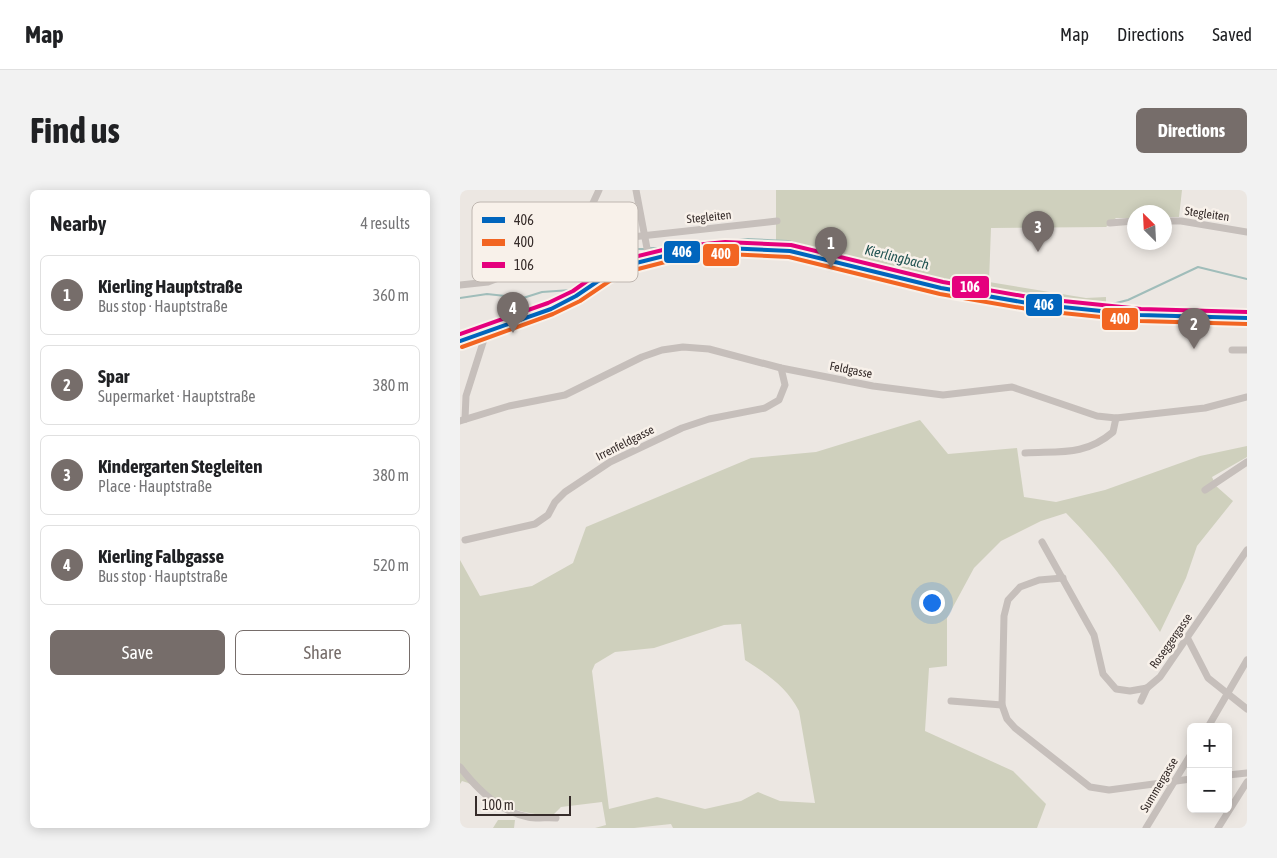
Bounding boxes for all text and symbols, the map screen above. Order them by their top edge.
text: Map [25,21,64,48]
text: Map [1060,24,1089,45]
text: Directions [1117,24,1184,45]
text: Saved [1212,24,1252,45]
button: Directions [1136,108,1247,153]
text: Find us [30,110,120,150]
legend [472,202,638,282]
street label: Stegleiten [1184,204,1230,224]
north arrow [1127,205,1172,250]
street label: Stegleiten [686,208,732,226]
text: Nearby [50,211,106,235]
pin: 3 [1022,211,1054,252]
text: 406 [514,212,534,228]
text: 4 results [360,214,410,232]
pin: 1 [815,227,847,268]
text: 400 [514,234,534,250]
line badge: 406 [663,240,701,264]
water label: Kierlingbach [863,241,931,273]
line badge: 400 [702,243,740,267]
text: 406 [671,244,692,260]
text: 400 [710,246,731,262]
text: 106 [514,257,534,273]
text: Kierling Hauptstraße [98,275,243,297]
line badge: 106 [951,275,990,299]
text: 106 [960,279,980,295]
text: 1 [63,286,71,304]
text: 360 m [373,286,409,304]
pin: 4 [497,292,529,333]
line badge: 406 [1025,293,1063,317]
text: Bus stop · Hauptstraße [98,297,228,315]
text: 406 [1033,297,1054,313]
line badge: 400 [1101,307,1139,331]
pin: 2 [1178,308,1210,349]
text: 400 [1109,311,1130,327]
street label: Feldgasse [828,359,874,381]
text: Spar [98,365,129,387]
text: 2 [63,376,71,394]
text: 380 m [373,376,409,394]
text: Supermarket · Hauptstraße [98,387,256,405]
street label: Irrenfeldgasse [594,422,656,464]
text: Kindergarten Stegleiten [98,455,262,477]
text: 3 [63,466,71,484]
text: 380 m [373,466,409,484]
text: Place · Hauptstraße [98,477,212,495]
text: Kierling Falbgasse [98,545,224,567]
text: 4 [63,556,71,574]
text: 520 m [373,556,409,574]
text: Bus stop · Hauptstraße [98,567,228,585]
your location [919,590,945,616]
street label: Roseggergasse [1147,611,1195,671]
button: Save [50,630,225,675]
button: Share [235,630,410,675]
map controls [1187,723,1232,813]
button: + [1187,723,1232,768]
street label: Summergasse [1137,755,1181,815]
button: − [1187,768,1232,813]
scale bar [475,793,571,816]
text: 100 m [482,797,514,813]

